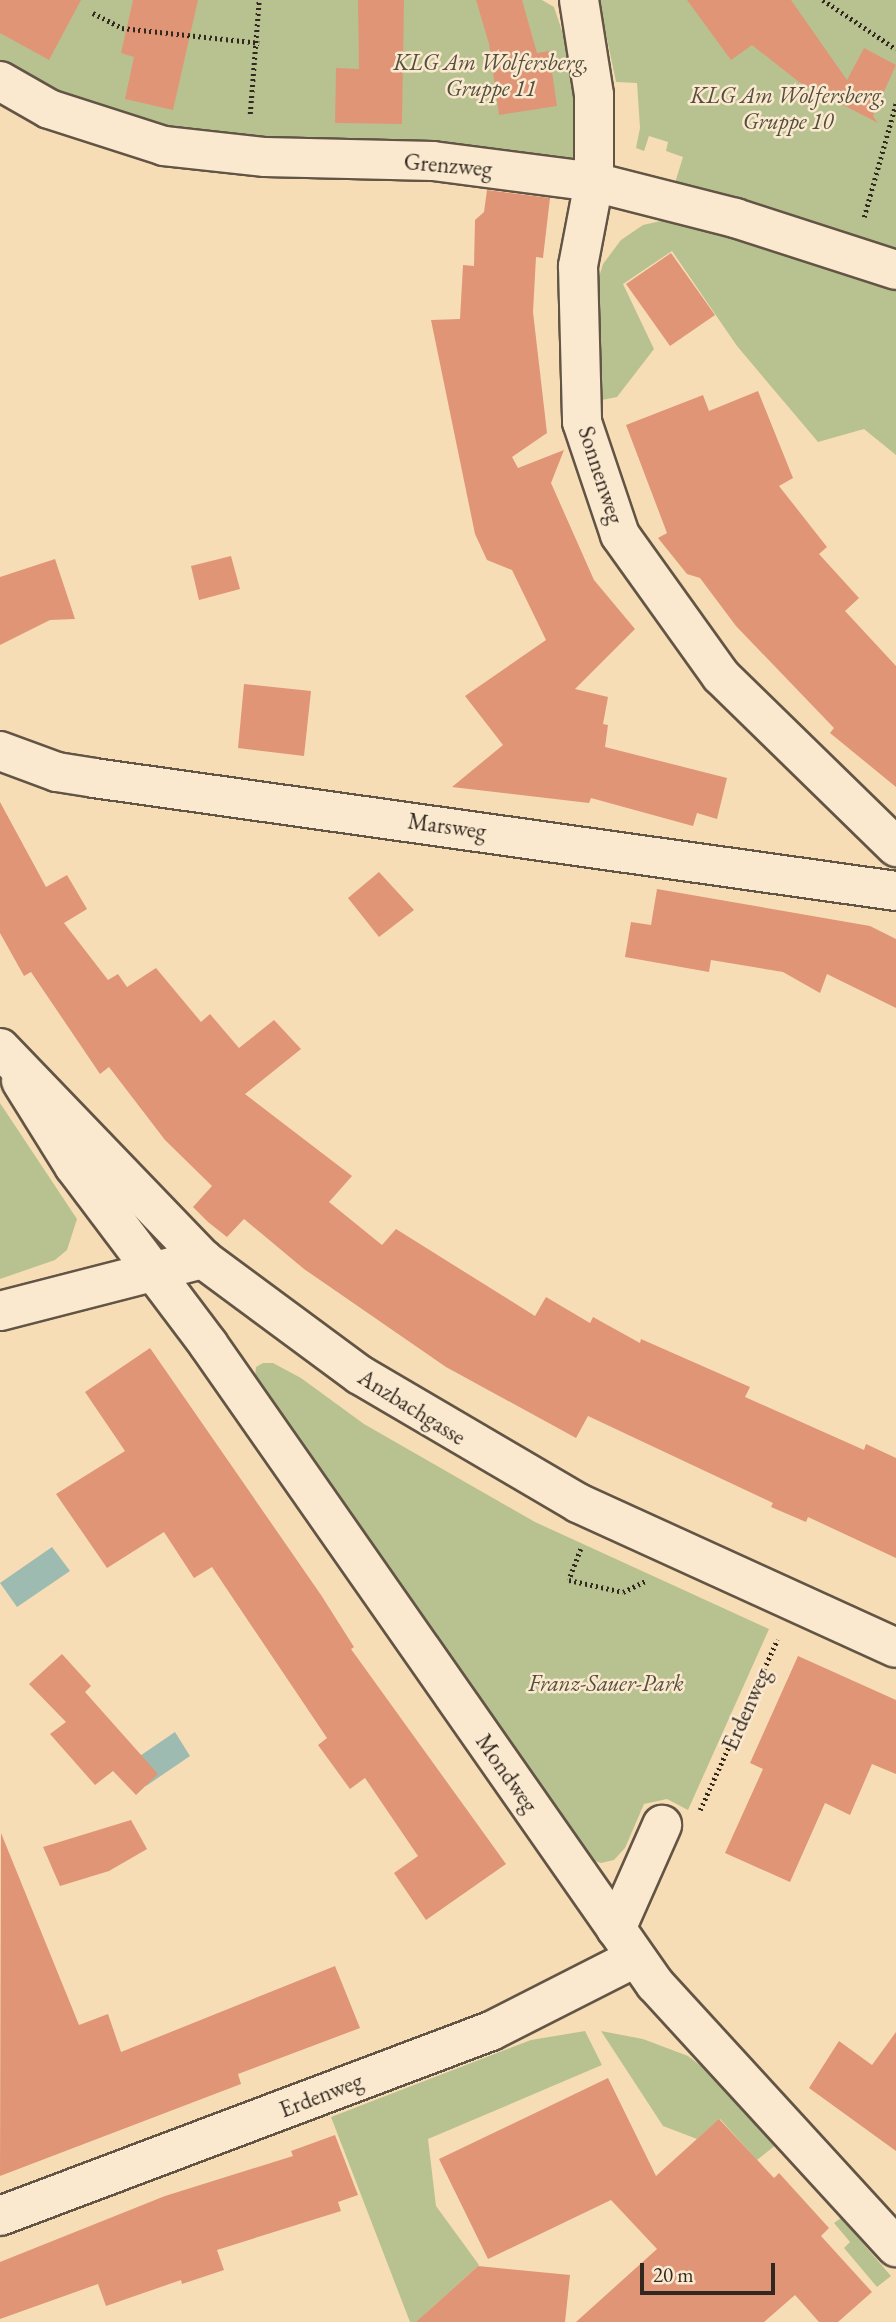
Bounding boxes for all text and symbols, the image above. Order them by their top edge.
park label: KLG Am Wolfersberg, Gruppe 11 [393,48,589,102]
park label: KLG Am Wolfersberg, Gruppe 10 [690,81,886,135]
street label: Grenzweg [403,147,493,183]
street label: Sonnenweg [572,423,630,527]
street label: Marsweg [406,807,488,845]
street label: Anzbachgasse [353,1363,471,1451]
street label: Erdenweg [716,1664,776,1754]
park label: Franz-Sauer-Park [528,1669,684,1697]
street label: Mondweg [470,1728,544,1818]
street label: Erdenweg [275,2067,367,2123]
scale bar [644,2248,779,2292]
text: 20 m [653,2261,694,2288]

